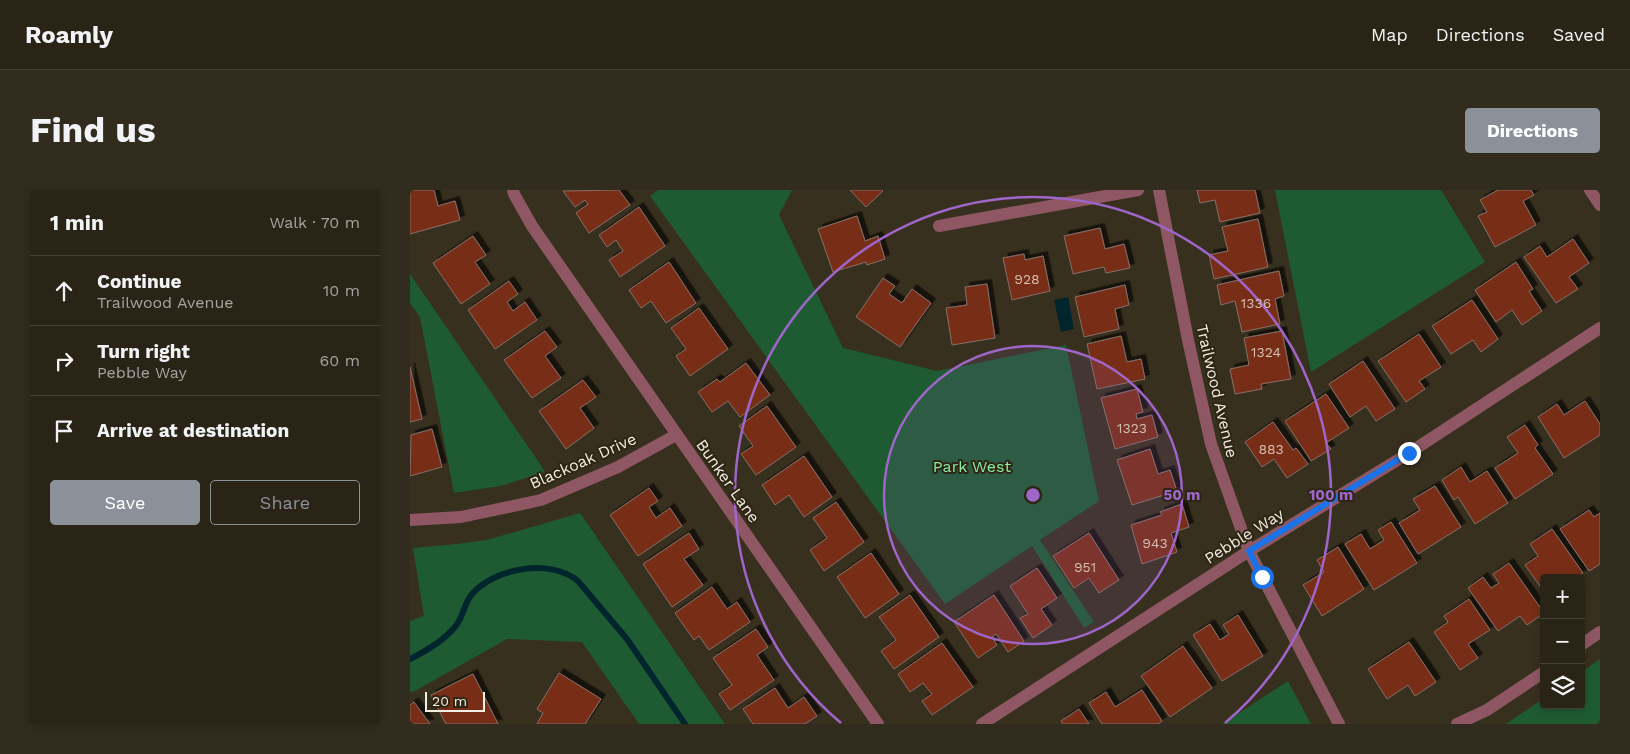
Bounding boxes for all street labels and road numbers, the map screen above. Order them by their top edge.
street label: Trailwood Avenue [1192,322,1242,460]
street label: Blackoak Drive [527,429,639,493]
street label: Bunker Lane [692,436,764,526]
street label: Pebble Way [1201,504,1288,568]

